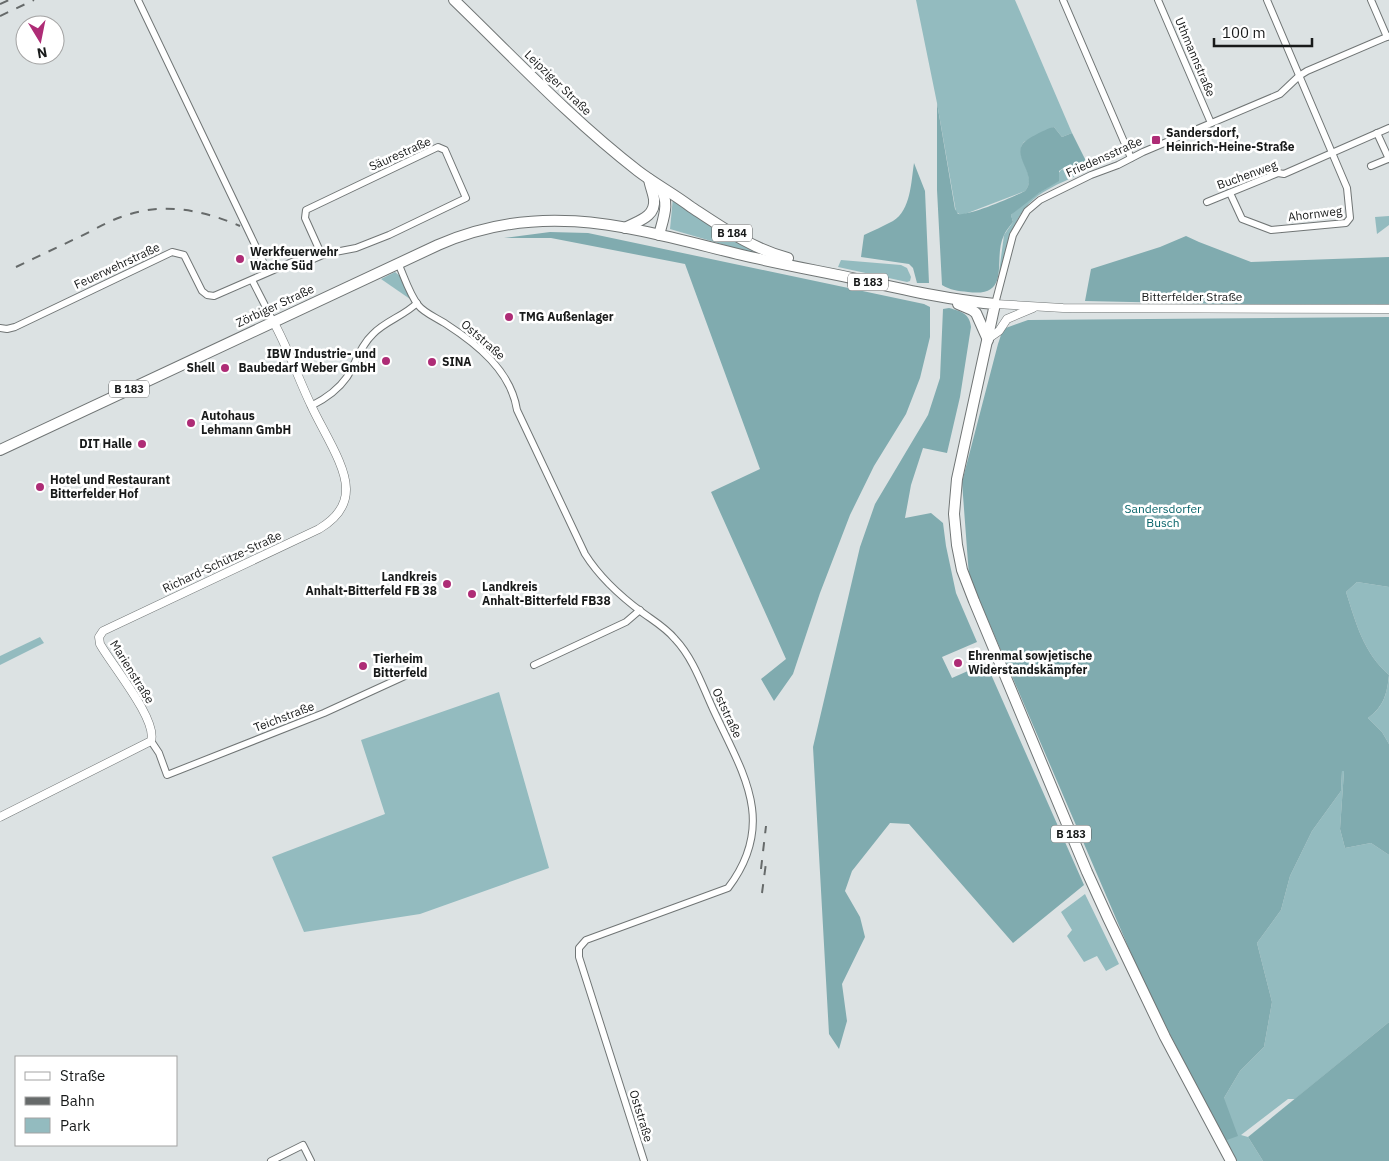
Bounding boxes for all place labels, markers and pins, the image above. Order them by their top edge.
place label: Sandersdorf, Heinrich-Heine-Straße [1166,125,1295,154]
marker: Sandersdorf, Heinrich-Heine-Straße [1150,134,1162,146]
place label: Werkfeuerwehr Wache Süd [250,244,339,273]
marker: Werkfeuerwehr Wache Süd [234,253,246,265]
place label: TMG Außenlager [519,309,614,324]
marker: TMG Außenlager [503,311,515,323]
place label: IBW Industrie- und Baubedarf Weber GmbH [239,346,376,375]
place label: SINA [442,354,472,369]
marker: IBW Industrie- und Baubedarf Weber GmbH [380,355,392,367]
marker: SINA [426,356,438,368]
place label: Shell [186,360,215,375]
marker: Shell [219,362,231,374]
place label: Autohaus Lehmann GmbH [201,408,291,437]
marker: Autohaus Lehmann GmbH [185,417,197,429]
place label: DIT Halle [79,436,132,451]
marker: DIT Halle [136,438,148,450]
place label: Hotel und Restaurant Bitterfelder Hof [50,472,170,501]
marker: Hotel und Restaurant Bitterfelder Hof [34,481,46,493]
place label: Landkreis Anhalt-Bitterfeld FB 38 [305,569,437,598]
marker: Landkreis Anhalt-Bitterfeld FB 38 [441,578,453,590]
place label: Landkreis Anhalt-Bitterfeld FB38 [482,579,611,608]
marker: Landkreis Anhalt-Bitterfeld FB38 [466,588,478,600]
place label: Ehrenmal sowjetische Widerstandskämpfer [968,648,1093,677]
place label: Tierheim Bitterfeld [373,651,427,680]
marker: Ehrenmal sowjetische Widerstandskämpfer [952,657,964,669]
marker: Tierheim Bitterfeld [357,660,369,672]

